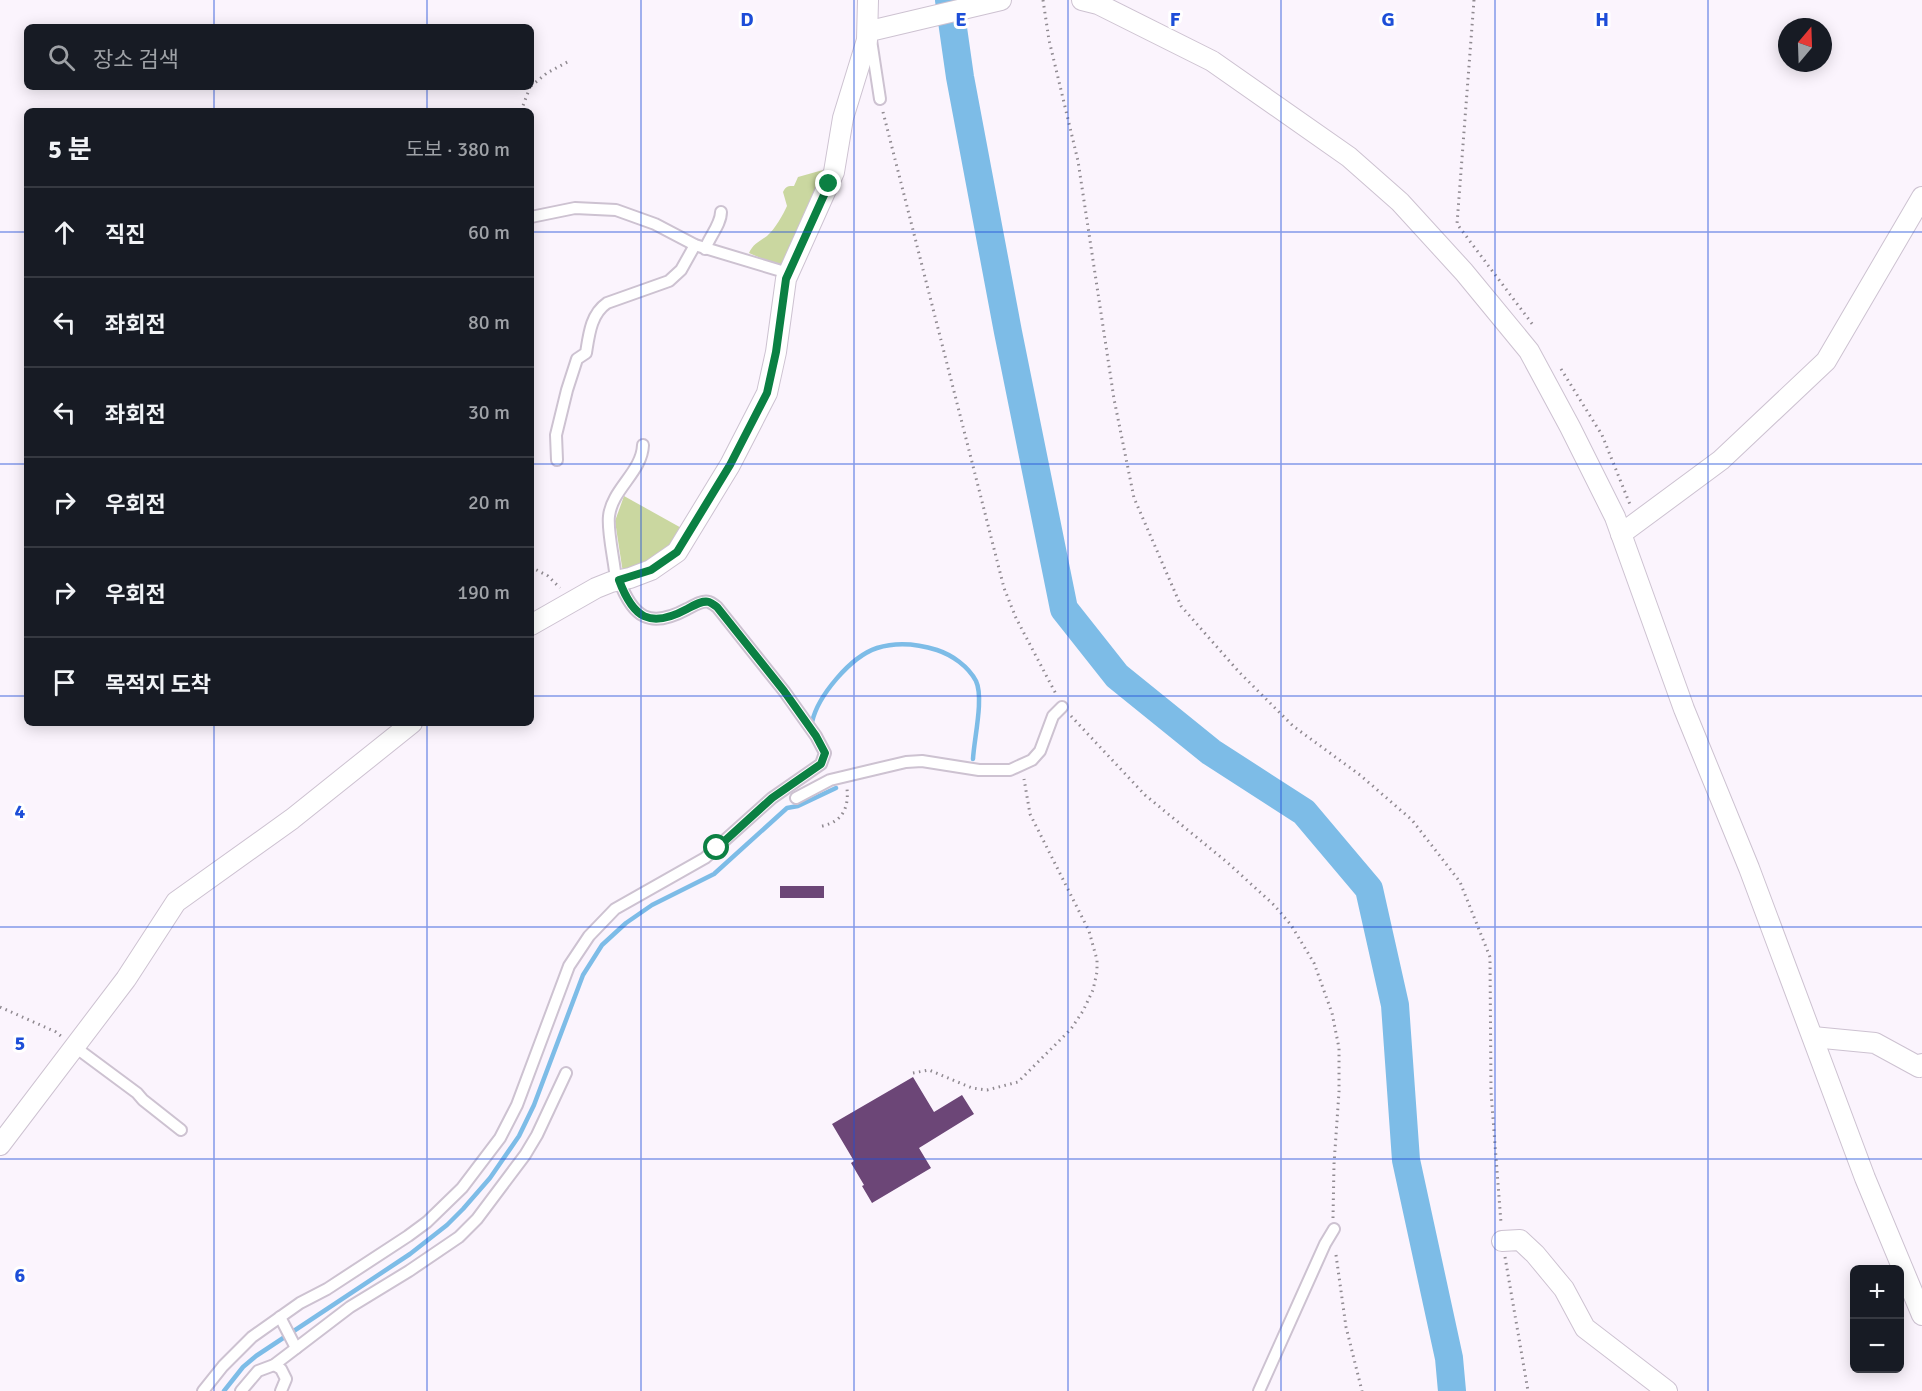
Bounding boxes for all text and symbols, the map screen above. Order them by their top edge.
text: D [740,7,754,32]
text: E [955,7,967,32]
text: F [1170,7,1181,32]
text: G [1381,7,1395,32]
text: H [1595,7,1609,32]
north arrow [1778,18,1832,72]
search box [24,24,534,90]
icon: search [45,41,78,74]
text: 장소 검색 [93,46,179,73]
text: 5 분 [48,134,92,166]
text: 도보 · 380 m [406,137,510,162]
route end [815,170,841,196]
icon: ahead [48,216,81,249]
text: 60 m [468,220,510,245]
text: 직진 [105,221,145,248]
icon: left [48,306,81,339]
text: 80 m [468,310,510,335]
text: 좌회전 [105,311,166,338]
icon: left [48,396,81,429]
text: 30 m [468,400,510,425]
text: 좌회전 [105,401,166,428]
icon: right [48,486,81,519]
text: 20 m [468,490,510,515]
text: 우회전 [105,491,166,518]
icon: right [48,576,81,609]
text: 190 m [457,580,510,605]
text: 우회전 [105,581,166,608]
icon: arrive [48,666,81,699]
text: 목적지 도착 [105,671,211,698]
text: 4 [15,799,26,824]
route start [703,834,729,860]
text: 5 [15,1031,25,1056]
text: 6 [15,1263,26,1288]
map controls [1850,1265,1904,1373]
button: + [1850,1265,1904,1319]
button: − [1850,1319,1904,1373]

